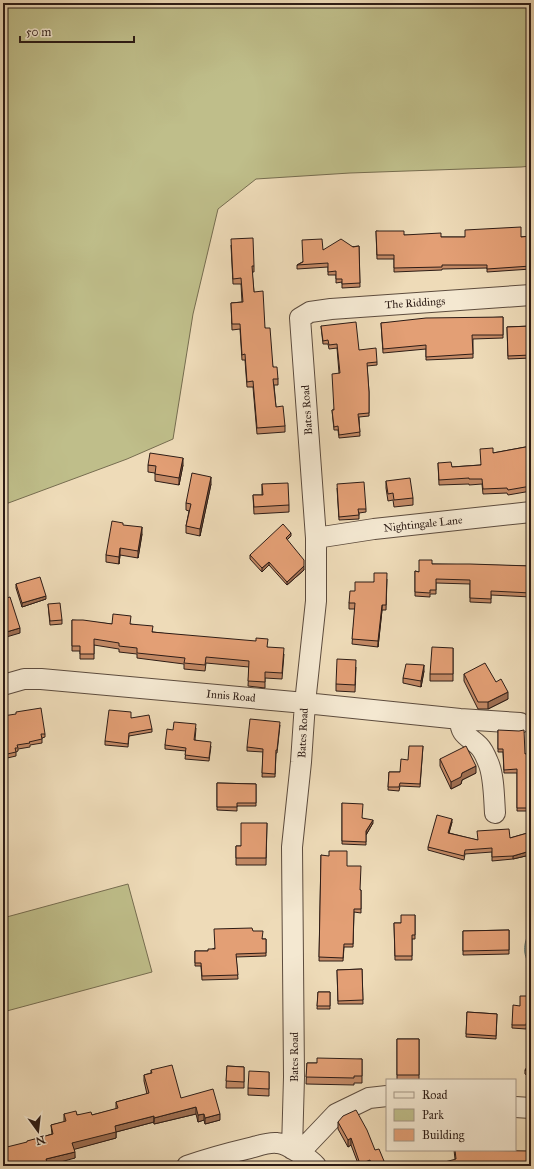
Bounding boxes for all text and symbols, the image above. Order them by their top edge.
scale bar [20,18,134,44]
text: 50 m [26,25,51,39]
street label: The Riddings [384,294,446,312]
street label: Bates Road [299,384,315,436]
street label: Nightingale Lane [383,513,464,535]
street label: Innis Road [206,687,257,705]
street label: Bates Road [295,707,311,758]
street label: Bates Road [288,1031,301,1082]
legend [386,1079,516,1151]
text: Road [422,1088,448,1102]
text: Park [422,1108,444,1122]
north arrow [18,1111,58,1151]
text: Building [422,1128,465,1143]
text: N [34,1133,47,1148]

